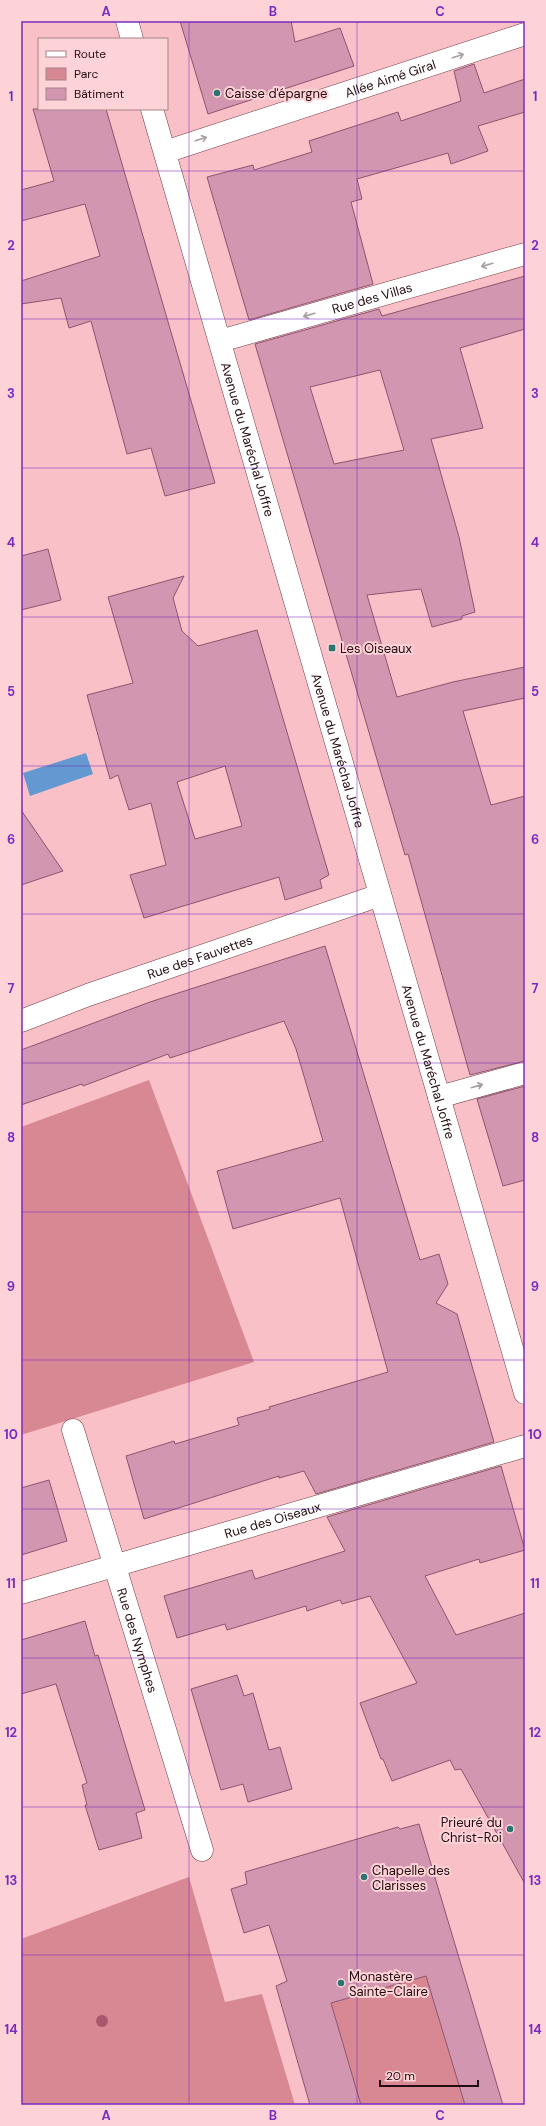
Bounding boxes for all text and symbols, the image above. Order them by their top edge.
text: A [101,3,111,20]
text: B [269,3,277,20]
text: C [435,3,445,20]
legend [38,38,168,110]
text: Route [74,46,106,62]
one-way arrow [452,52,465,59]
street label: Allée Aimé Giral [343,56,438,101]
text: Parc [74,66,98,82]
place label: Caisse d'épargne [225,85,327,102]
text: Bâtiment [74,86,125,102]
text: 1 [9,88,13,105]
marker: Caisse d'épargne [212,88,222,98]
text: 1 [533,88,537,105]
one-way arrow [195,135,208,142]
text: 2 [7,237,15,254]
text: 2 [531,237,539,254]
one-way arrow [481,261,494,269]
street label: Rue des Villas [330,279,414,318]
one-way arrow [302,312,315,320]
street label: Avenue du Maréchal Joffre [217,360,278,519]
text: 3 [7,385,15,402]
text: 3 [531,385,539,402]
text: 4 [7,534,15,551]
text: 4 [531,534,539,551]
place label: Les Oiseaux [340,640,413,657]
marker: Les Oiseaux [327,643,337,653]
street label: Avenue du Maréchal Joffre [307,671,368,830]
text: 5 [7,683,15,700]
text: 5 [531,683,539,700]
text: 6 [7,831,15,848]
text: 6 [531,831,539,848]
street label: Rue des Fauvettes [145,931,255,983]
text: 7 [8,980,15,997]
text: 7 [532,980,539,997]
street label: Avenue du Maréchal Joffre [398,982,459,1141]
one-way arrow [470,1082,483,1089]
text: 8 [7,1129,15,1146]
text: 8 [531,1129,539,1146]
text: 9 [7,1278,15,1295]
text: 9 [531,1278,539,1295]
text: 10 [4,1426,18,1443]
text: 10 [528,1426,542,1443]
street label: Rue des Oiseaux [222,1498,323,1542]
text: 11 [6,1575,16,1592]
text: 11 [530,1575,540,1592]
street label: Rue des Nymphes [113,1586,161,1695]
text: 12 [5,1724,17,1741]
text: 12 [529,1724,541,1741]
place label: Prieuré du Christ-Roi [441,1814,502,1846]
marker: Prieuré du Christ-Roi [505,1824,515,1834]
place label: Chapelle des Clarisses [372,1862,450,1894]
text: 13 [5,1872,17,1889]
marker: Chapelle des Clarisses [359,1872,369,1882]
text: 13 [529,1872,541,1889]
place label: Monastère Sainte-Claire [349,1968,428,2000]
marker: Monastère Sainte-Claire [336,1978,346,1988]
text: 14 [4,2021,18,2038]
text: 14 [528,2021,542,2038]
scale bar [380,2062,478,2088]
text: 20 m [386,2068,415,2084]
text: A [101,2107,111,2124]
text: B [269,2107,277,2124]
text: C [435,2107,445,2124]

